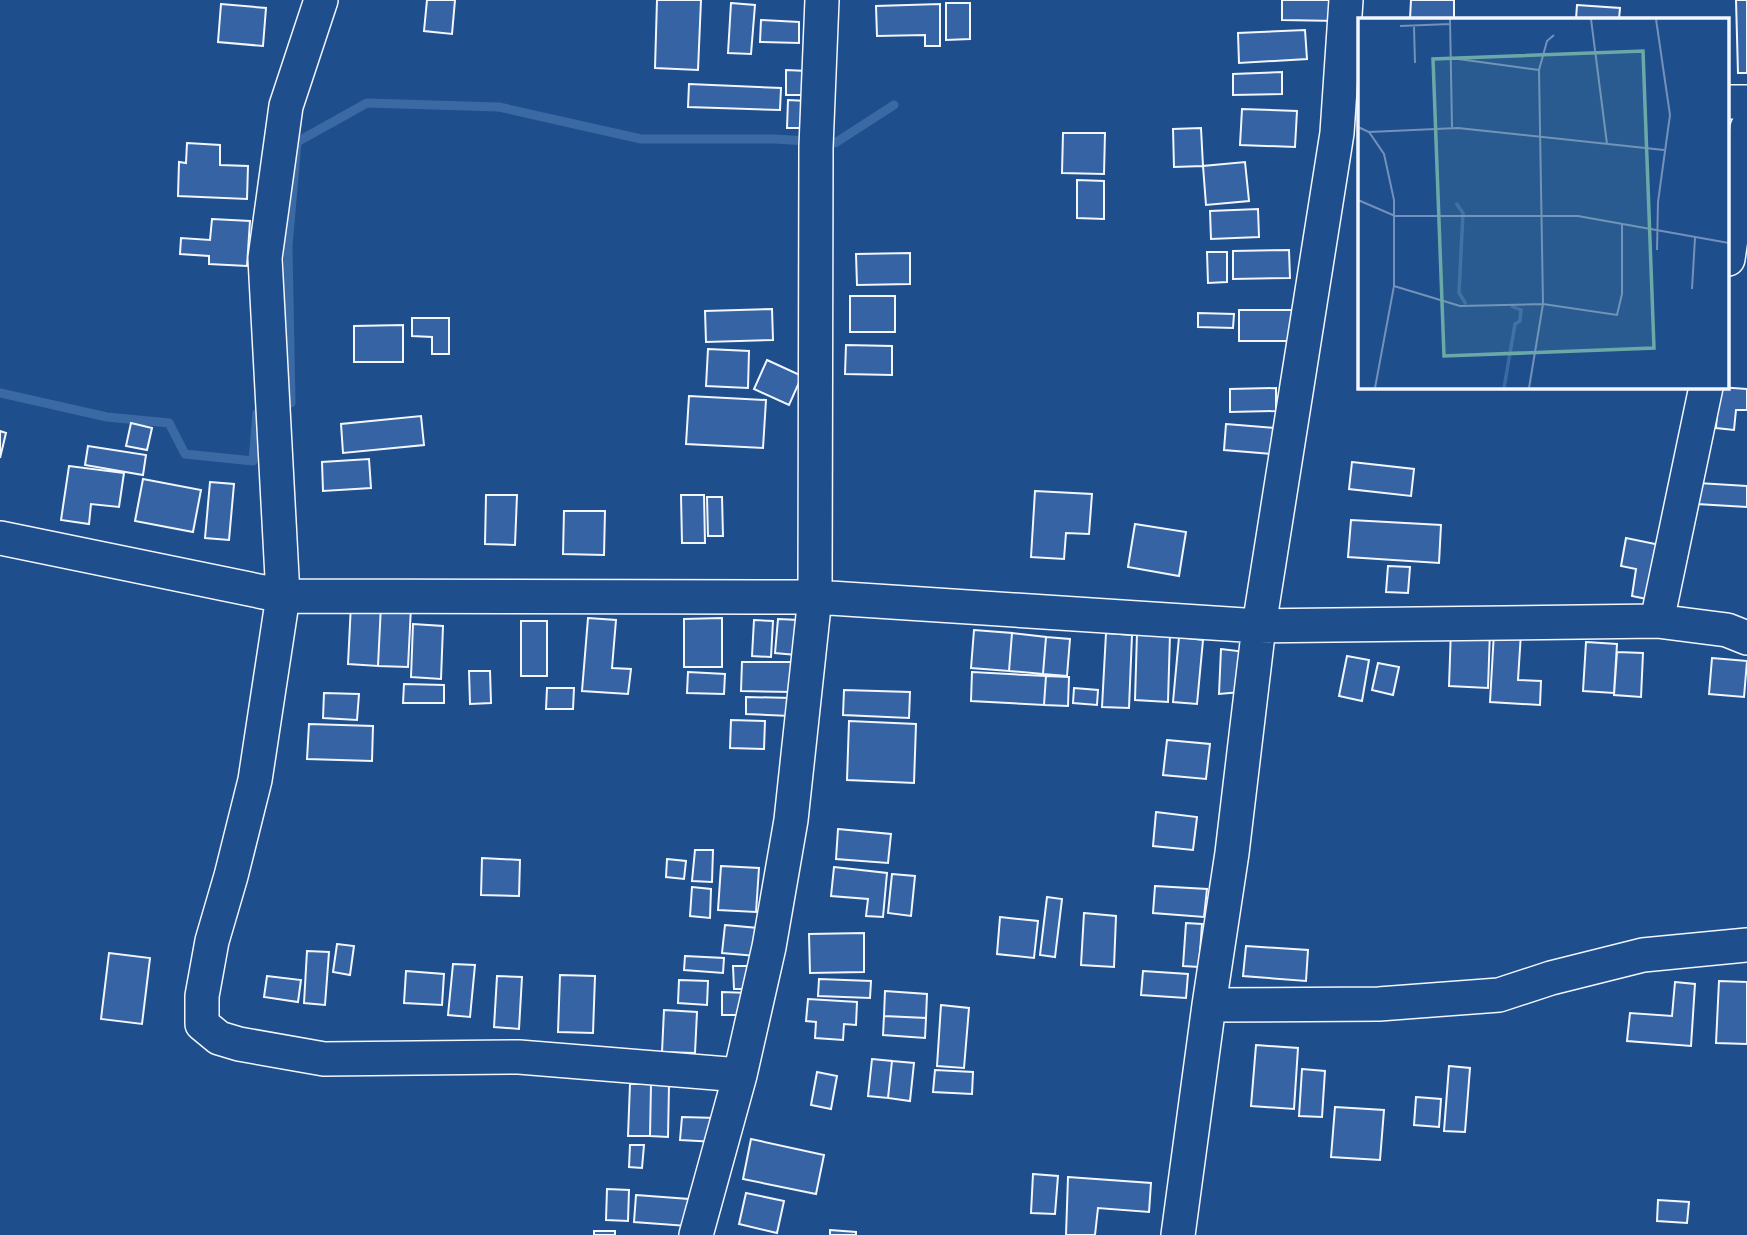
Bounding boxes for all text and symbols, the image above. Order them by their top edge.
inset map [1358,18,1730,388]

